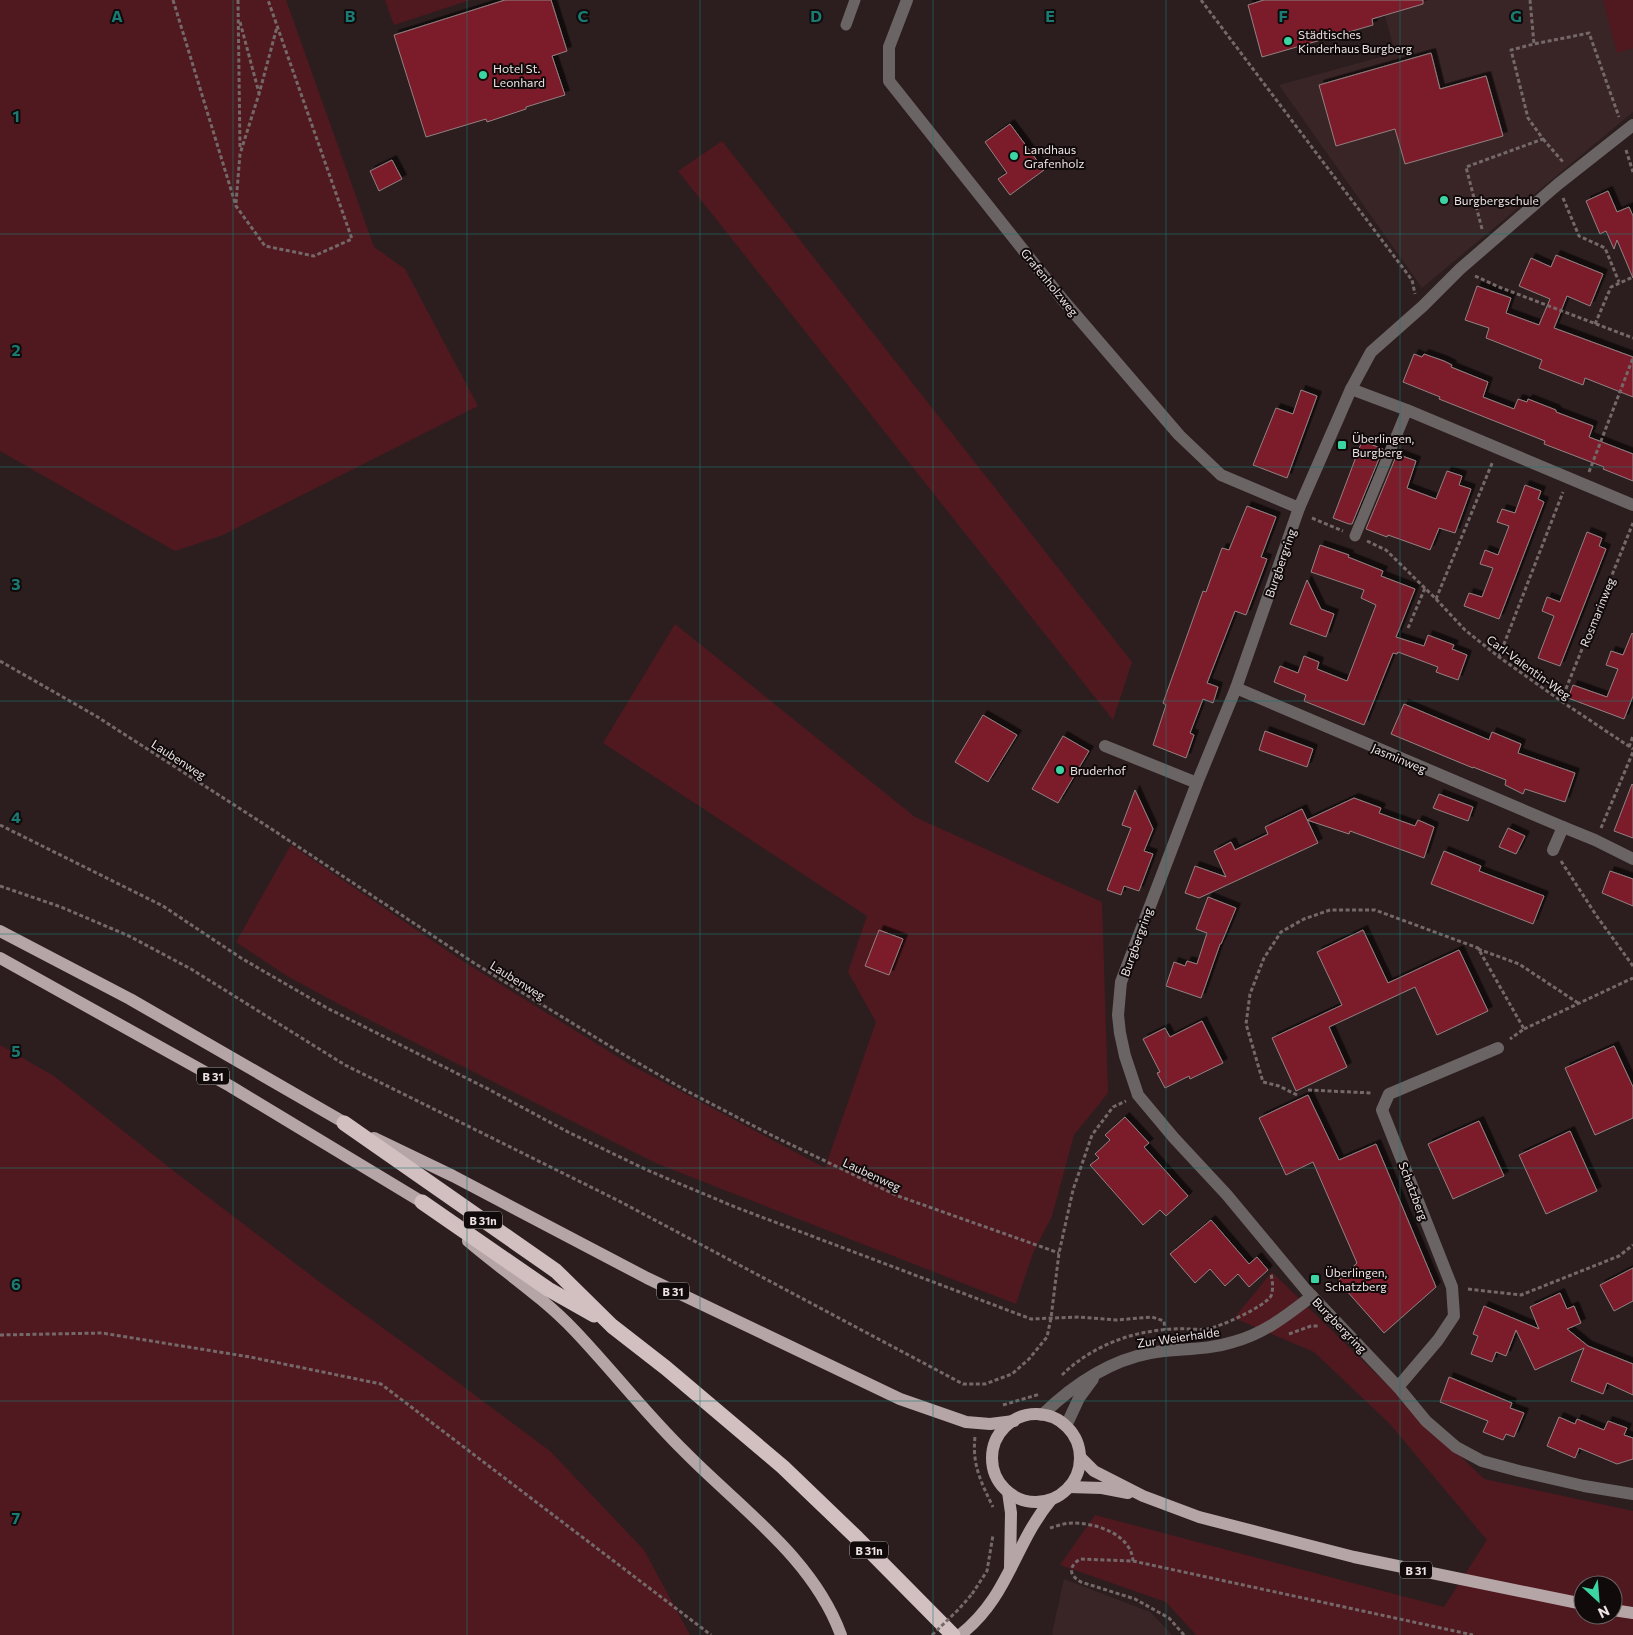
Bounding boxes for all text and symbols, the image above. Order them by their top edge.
text: A [111,6,123,25]
text: B [345,6,356,25]
text: C [578,6,589,25]
text: D [810,6,822,25]
text: E [1045,6,1055,25]
text: F [1278,6,1288,25]
text: G [1510,6,1522,25]
place label: Städtisches Kinderhaus Burgberg [1298,27,1413,55]
marker: Städtisches Kinderhaus Burgberg [1282,35,1294,47]
place label: Hotel St. Leonhard [493,61,545,89]
marker: Hotel St. Leonhard [477,69,489,81]
text: 1 [12,106,20,125]
place label: Landhaus Grafenholz [1024,142,1084,170]
marker: Landhaus Grafenholz [1008,150,1020,162]
place label: Burgbergschule [1454,193,1539,207]
marker: Burgbergschule [1438,194,1450,206]
street label: Grafenholzweg [1019,245,1082,319]
text: 2 [11,340,21,359]
place label: Überlingen, Burgberg [1352,431,1415,459]
marker: Überlingen, Burgberg [1336,439,1348,451]
street label: Burgbergring [1262,526,1298,599]
text: 3 [11,574,21,593]
street label: Rosmarinweg [1577,575,1617,649]
street label: Carl-Valentin-Weg [1484,632,1574,702]
street label: Laubenweg [149,736,209,782]
street label: Jasminweg [1369,740,1429,777]
place label: Bruderhof [1070,763,1126,777]
marker: Bruderhof [1054,764,1066,776]
text: 4 [11,807,21,826]
street label: Burgbergring [1117,905,1155,978]
street label: Laubenweg [488,958,549,1003]
text: 5 [11,1041,21,1060]
road number: B 31 [197,1068,229,1084]
street label: Laubenweg [841,1155,904,1194]
street label: Schatzberg [1396,1160,1432,1223]
road number: B 31n [464,1212,502,1228]
place label: Überlingen, Schatzberg [1325,1265,1388,1293]
marker: Überlingen, Schatzberg [1309,1273,1321,1285]
text: 6 [11,1274,21,1293]
road number: B 31 [657,1282,689,1300]
street label: Burgbergring [1310,1294,1370,1356]
street label: Zur Weierhalde [1136,1324,1220,1350]
text: 7 [12,1508,21,1527]
road number: B 31n [850,1542,888,1558]
road number: B 31 [1400,1562,1432,1578]
north arrow [1573,1575,1623,1625]
text: N [1595,1602,1612,1622]

